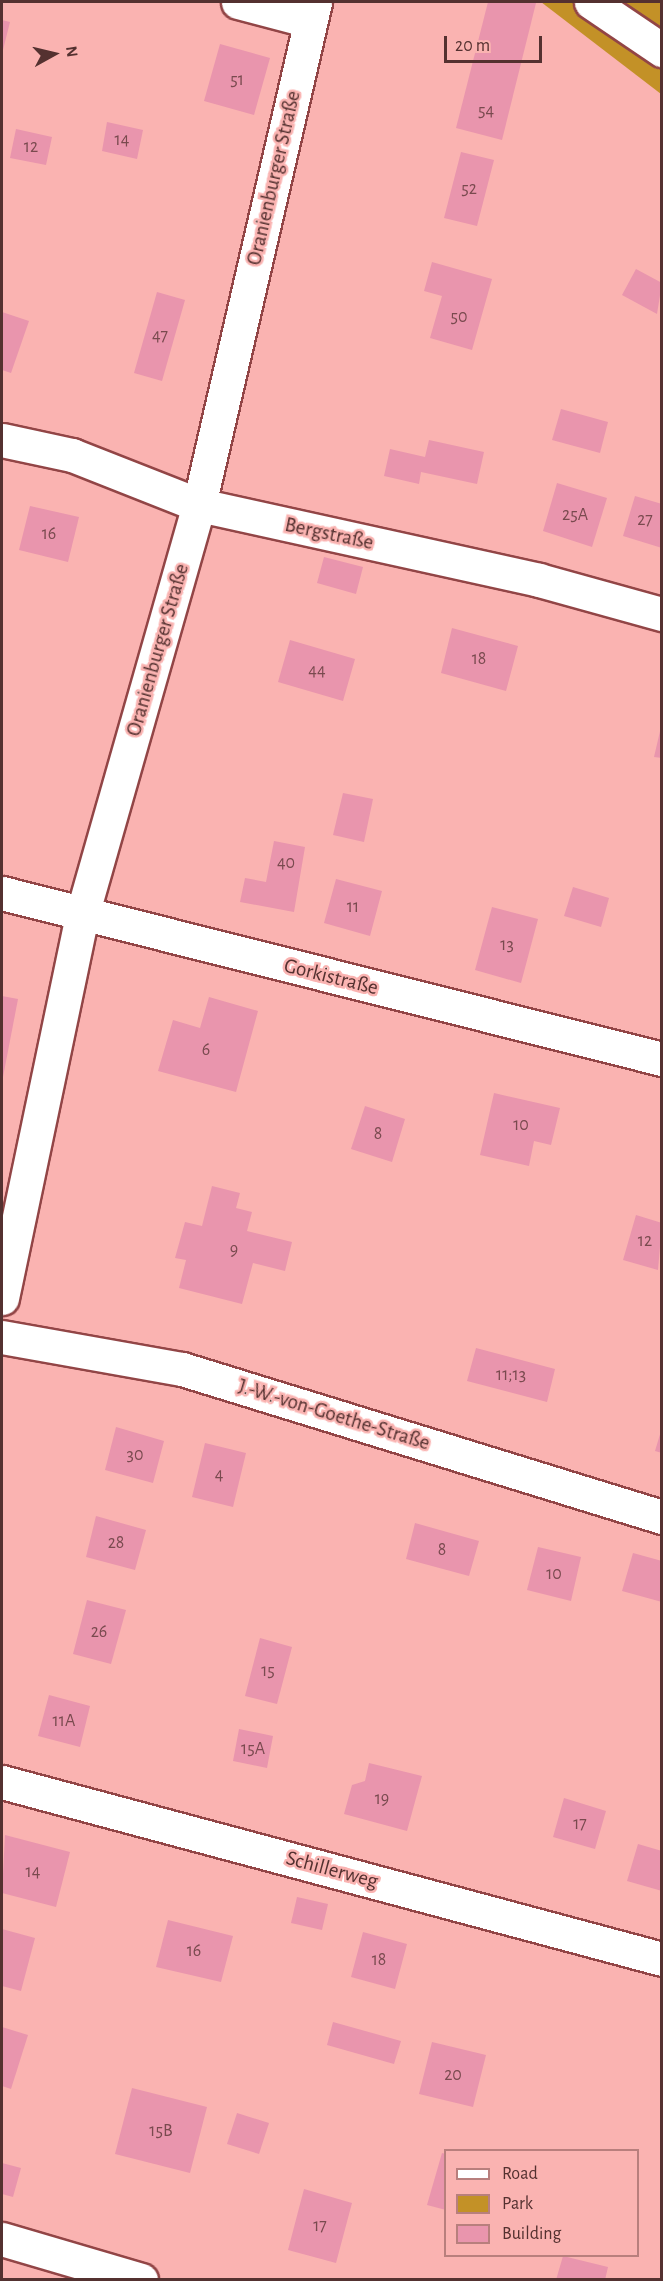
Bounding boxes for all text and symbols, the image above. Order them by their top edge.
north arrow [24,24,84,84]
scale bar [447,24,544,62]
text: 20 m [455,37,490,55]
text: N [63,45,81,58]
house number: 51 [230,69,244,91]
street label: Oranienburger Straße [242,88,306,268]
house number: 54 [478,100,494,122]
house number: 14 [115,129,129,151]
house number: 12 [24,136,38,158]
house number: 52 [461,178,477,200]
house number: 50 [450,306,468,328]
house number: 47 [152,325,168,347]
house number: 25A [562,504,588,526]
house number: 27 [637,509,653,531]
street label: Bergstraße [282,512,376,556]
house number: 16 [42,523,56,545]
street label: Oranienburger Straße [121,561,195,739]
house number: 18 [472,648,486,670]
house number: 44 [308,660,326,682]
house number: 40 [277,852,295,874]
house number: 11 [347,896,359,918]
house number: 13 [500,934,514,956]
street label: Gorkistraße [281,953,381,1001]
house number: 6 [202,1039,210,1061]
house number: 10 [513,1114,529,1136]
house number: 8 [374,1123,382,1145]
house number: 12 [638,1230,652,1252]
house number: 9 [230,1239,238,1261]
house number: 11;13 [496,1364,526,1386]
street label: J.-W.-von-Goethe-Straße [235,1374,433,1456]
house number: 30 [127,1444,143,1466]
house number: 4 [215,1464,223,1486]
house number: 28 [108,1532,124,1554]
house number: 8 [438,1539,446,1561]
house number: 10 [546,1563,562,1585]
house number: 26 [91,1621,107,1643]
house number: 15 [261,1660,275,1682]
house number: 11A [53,1710,75,1732]
house number: 15A [241,1738,265,1760]
house number: 19 [375,1788,389,1810]
house number: 17 [573,1813,587,1835]
street label: Schillerweg [283,1846,381,1894]
house number: 14 [26,1861,40,1883]
house number: 16 [187,1940,201,1962]
house number: 18 [372,1949,386,1971]
house number: 20 [444,2064,462,2086]
house number: 15B [149,2120,173,2142]
legend [444,2149,639,2257]
text: Road [502,2165,538,2183]
text: Park [502,2195,533,2213]
house number: 17 [313,2215,327,2237]
text: Building [502,2225,561,2243]

